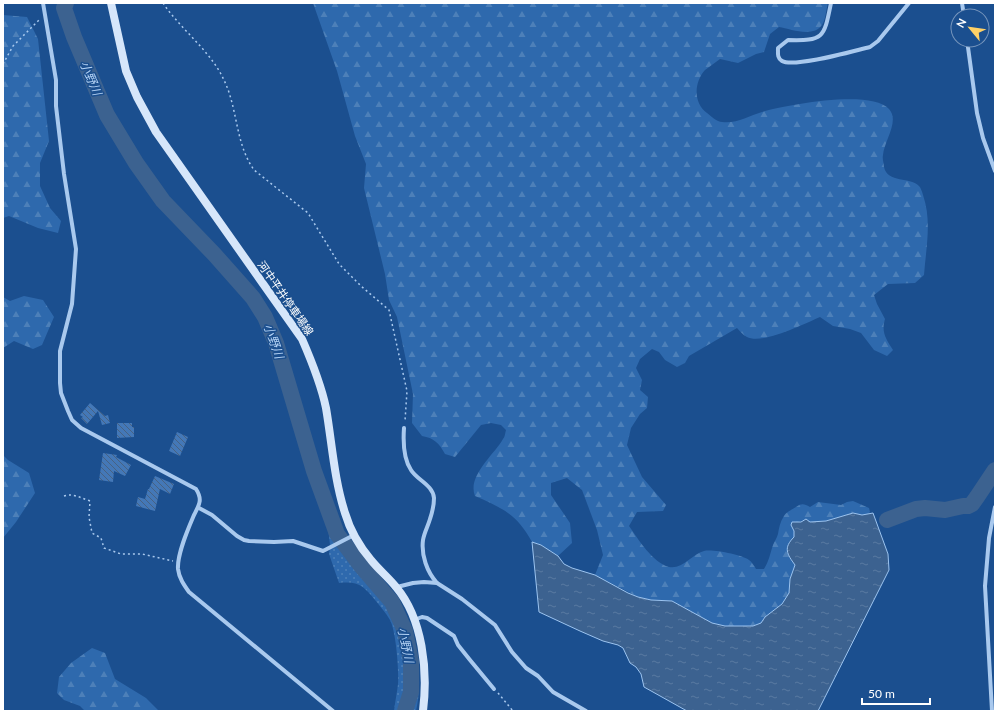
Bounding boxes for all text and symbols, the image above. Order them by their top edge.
north arrow [950,8,990,48]
text: N [953,16,969,30]
water label: 小野川 [77,58,106,99]
street label: 河中平井停車場線 [255,258,317,338]
water label: 小野川 [261,322,288,362]
water label: 小野川 [395,626,417,666]
scale bar [862,680,930,706]
text: 50 m [868,686,895,701]

